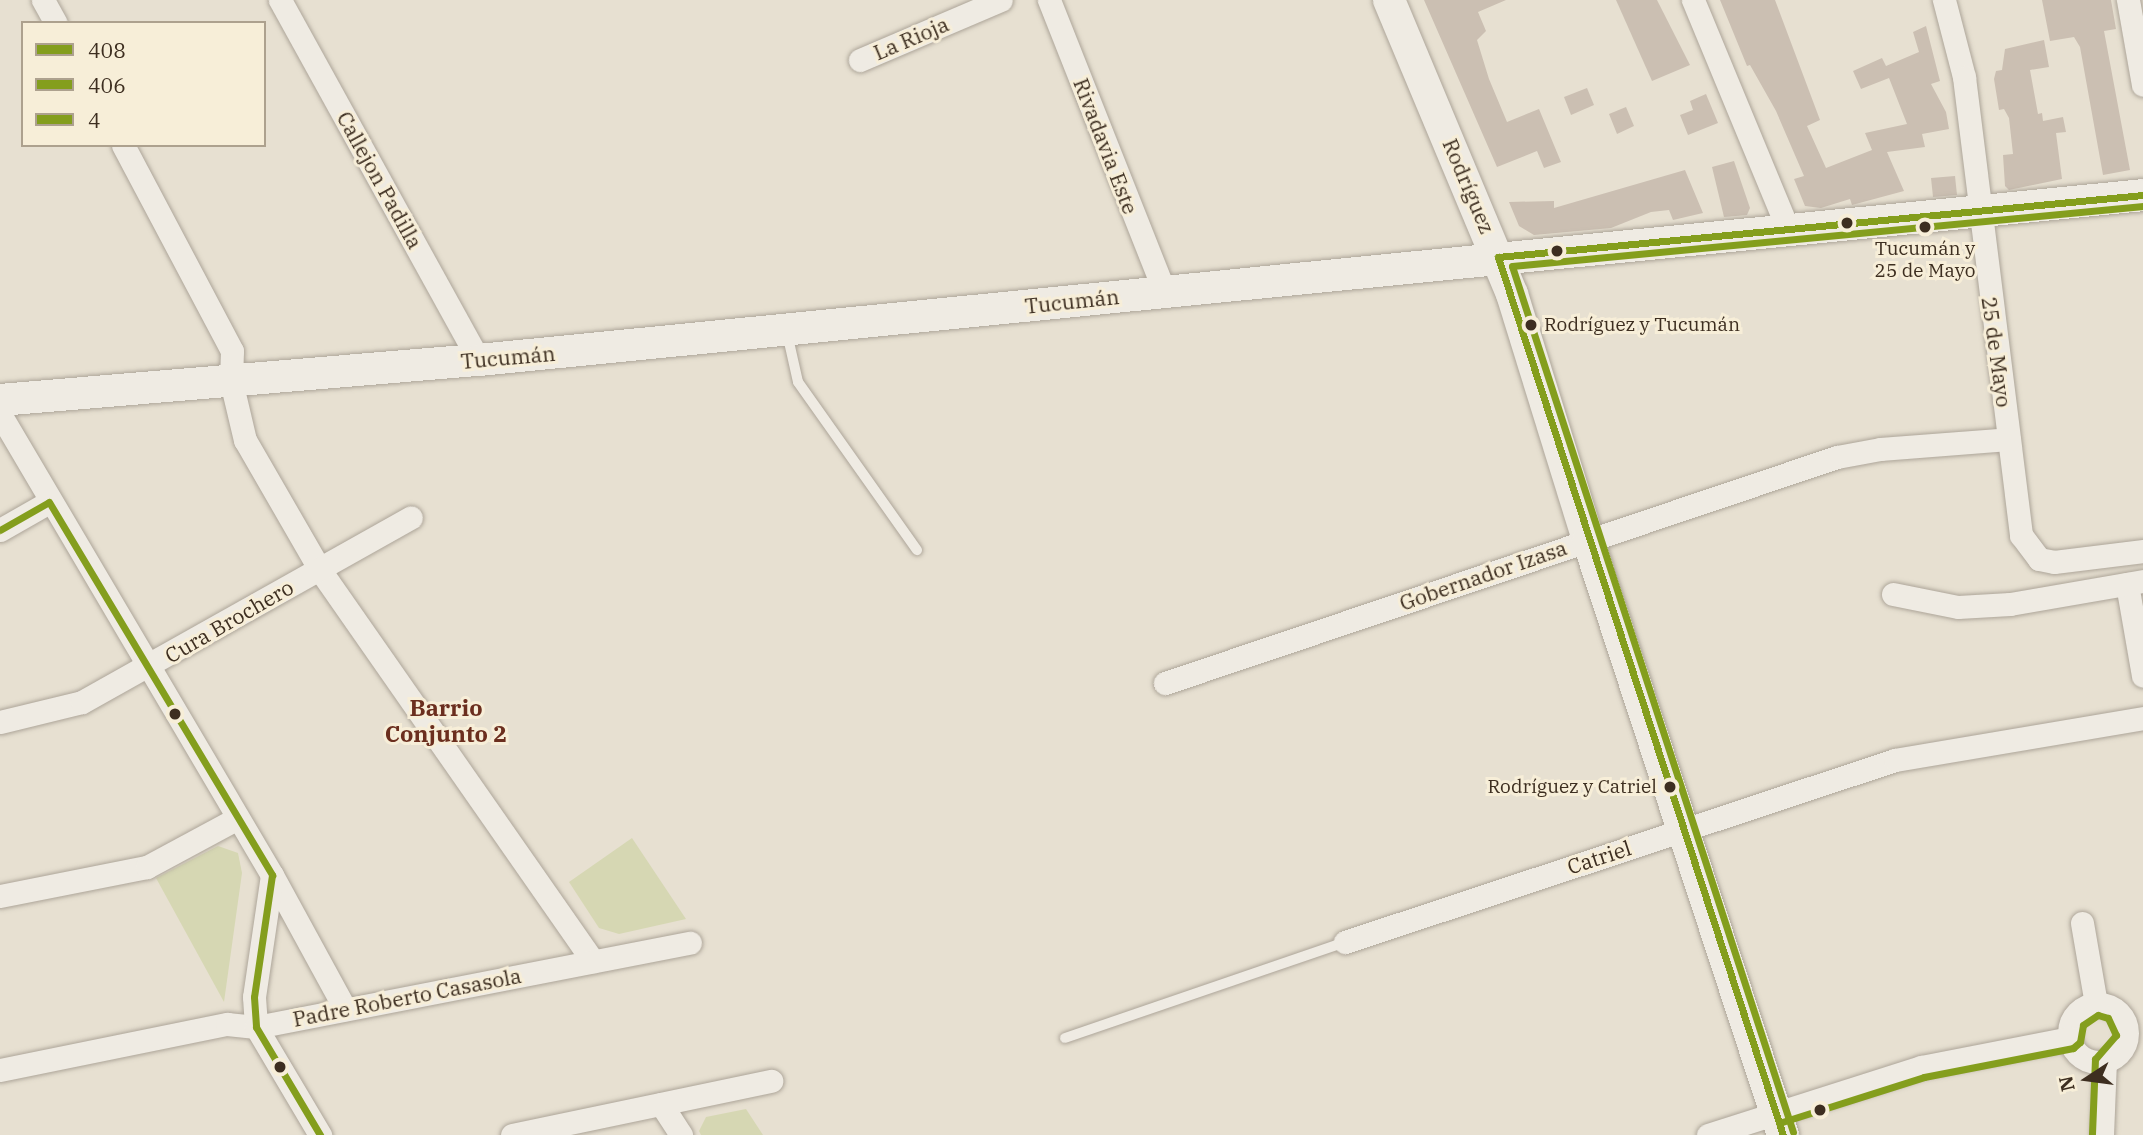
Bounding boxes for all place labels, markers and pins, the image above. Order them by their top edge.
unlabelled marker [1840,216,1854,230]
marker: Tucumán y 25 de Mayo [1918,220,1932,234]
place label: Tucumán y 25 de Mayo [1875,238,1975,282]
unlabelled marker [1550,244,1564,258]
place label: Rodríguez y Tucumán [1544,314,1740,336]
marker: Rodríguez y Tucumán [1524,318,1538,332]
unlabelled marker [168,707,182,721]
place label: Rodríguez y Catriel [1488,776,1657,798]
marker: Rodríguez y Catriel [1663,780,1677,794]
unlabelled marker [273,1060,287,1074]
unlabelled marker [1813,1103,1827,1117]

